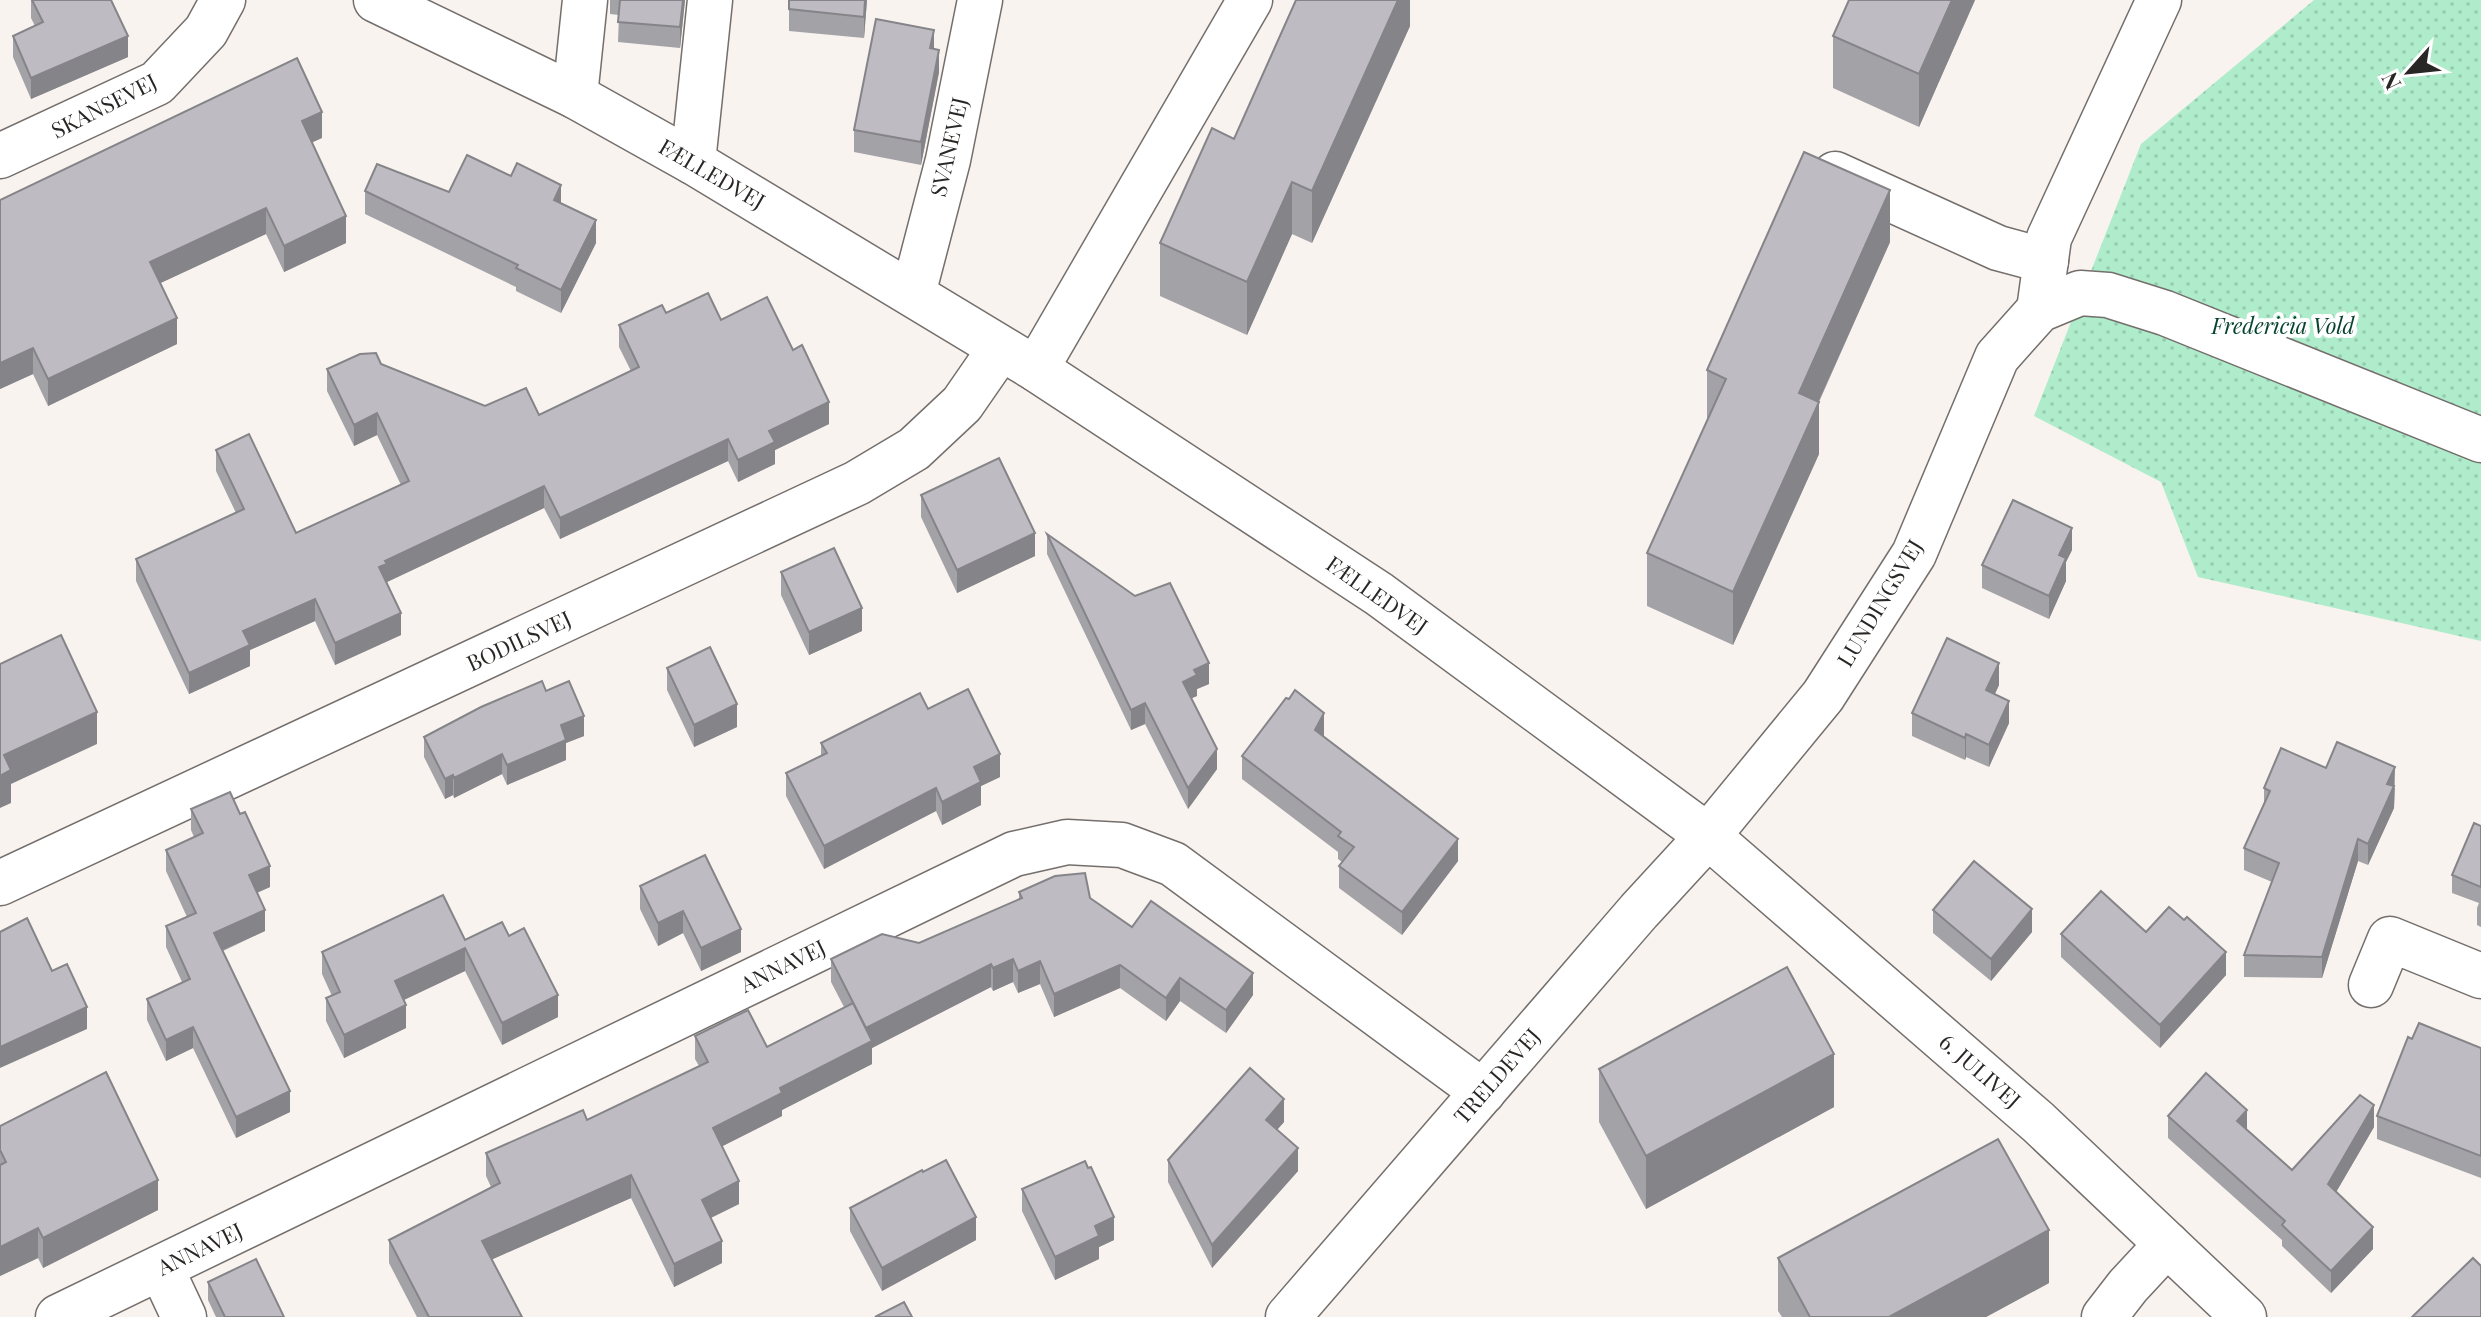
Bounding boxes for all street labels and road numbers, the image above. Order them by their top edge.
street label: SKANSEVEJ [46,66,162,145]
street label: SVANEVEJ [922,94,974,199]
street label: FÆLLEDVEJ [654,131,771,216]
street label: LUNDINGSVEJ [1829,533,1929,672]
street label: FÆLLEDVEJ [1321,548,1434,640]
street label: BODILSVEJ [461,603,576,677]
street label: ANNAVEJ [734,932,830,999]
street label: TRELDEVEJ [1446,1021,1546,1130]
street label: 6. JULIVEJ [1933,1026,2028,1114]
street label: ANNAVEJ [151,1215,247,1282]

